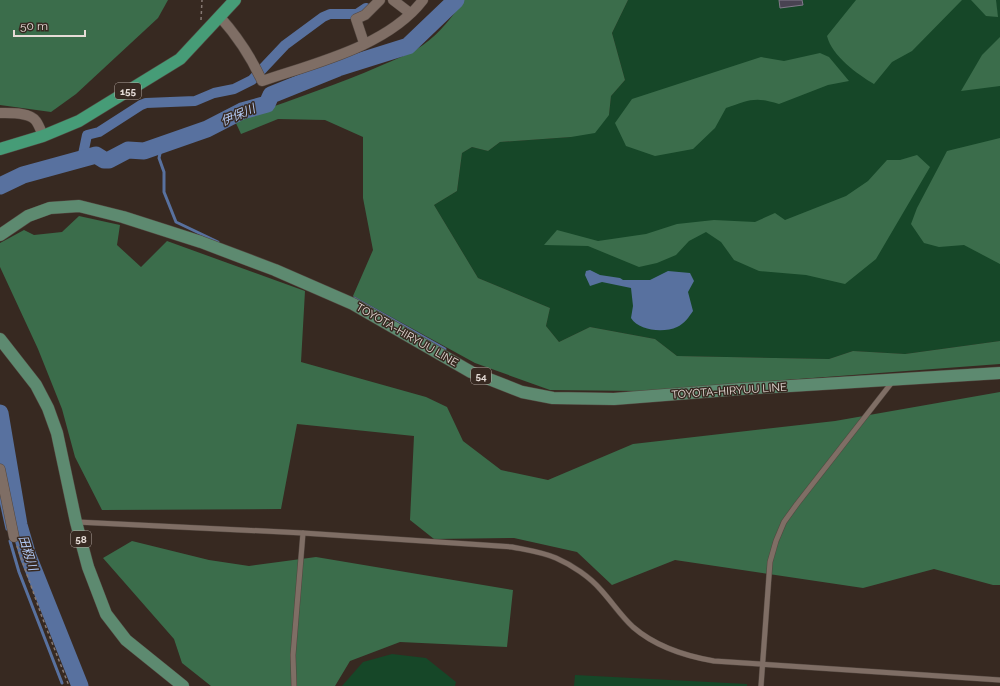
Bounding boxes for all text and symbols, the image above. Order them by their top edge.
scale bar [14,12,85,38]
text: 50 m [20,19,48,33]
road number: 155 [115,83,141,99]
water label: 伊保川 [219,101,259,128]
street label: TOYOTA-HIRYUU LINE [354,301,460,370]
road number: 54 [471,368,491,384]
street label: TOYOTA-HIRYUU LINE [671,380,787,402]
road number: 58 [71,531,91,547]
water label: 田籾川 [16,534,41,574]

